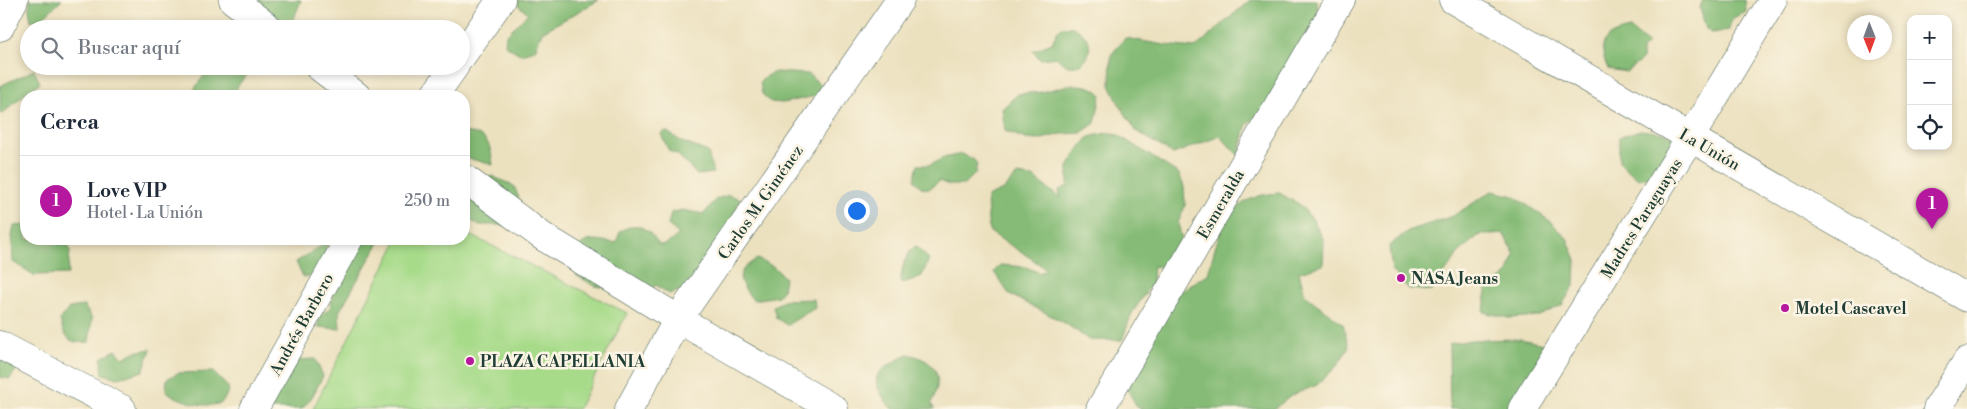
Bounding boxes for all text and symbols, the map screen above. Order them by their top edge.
north arrow [1847,15,1892,60]
map controls [1907,15,1952,150]
button: + [1907,15,1952,60]
search box [20,20,470,75]
icon: search [38,34,66,62]
text: Buscar aquí [78,36,180,60]
button: − [1907,60,1952,105]
button: locate [1907,105,1952,150]
text: Cerca [40,110,99,136]
street label: La Unión [1676,125,1744,175]
street label: Carlos M. Giménez [714,141,808,264]
street label: Madres Paraguayas [1597,155,1687,282]
street label: Esmeralda [1193,165,1249,243]
text: Love VIP [87,179,166,203]
pin: 1 [1916,188,1948,229]
text: 1 [52,191,60,211]
text: 250 m [404,191,450,211]
your location [844,198,870,224]
text: Hotel · La Unión [87,203,203,223]
place label: NASA Jeans [1411,269,1498,289]
street label: Andrés Barbero [265,270,338,380]
marker: NASA Jeans [1395,272,1407,284]
place label: Motel Cascavel [1795,299,1907,319]
marker: Motel Cascavel [1779,302,1791,314]
place label: PLAZA CAPELLANIA [480,352,646,372]
marker: PLAZA CAPELLANIA [464,355,476,367]

